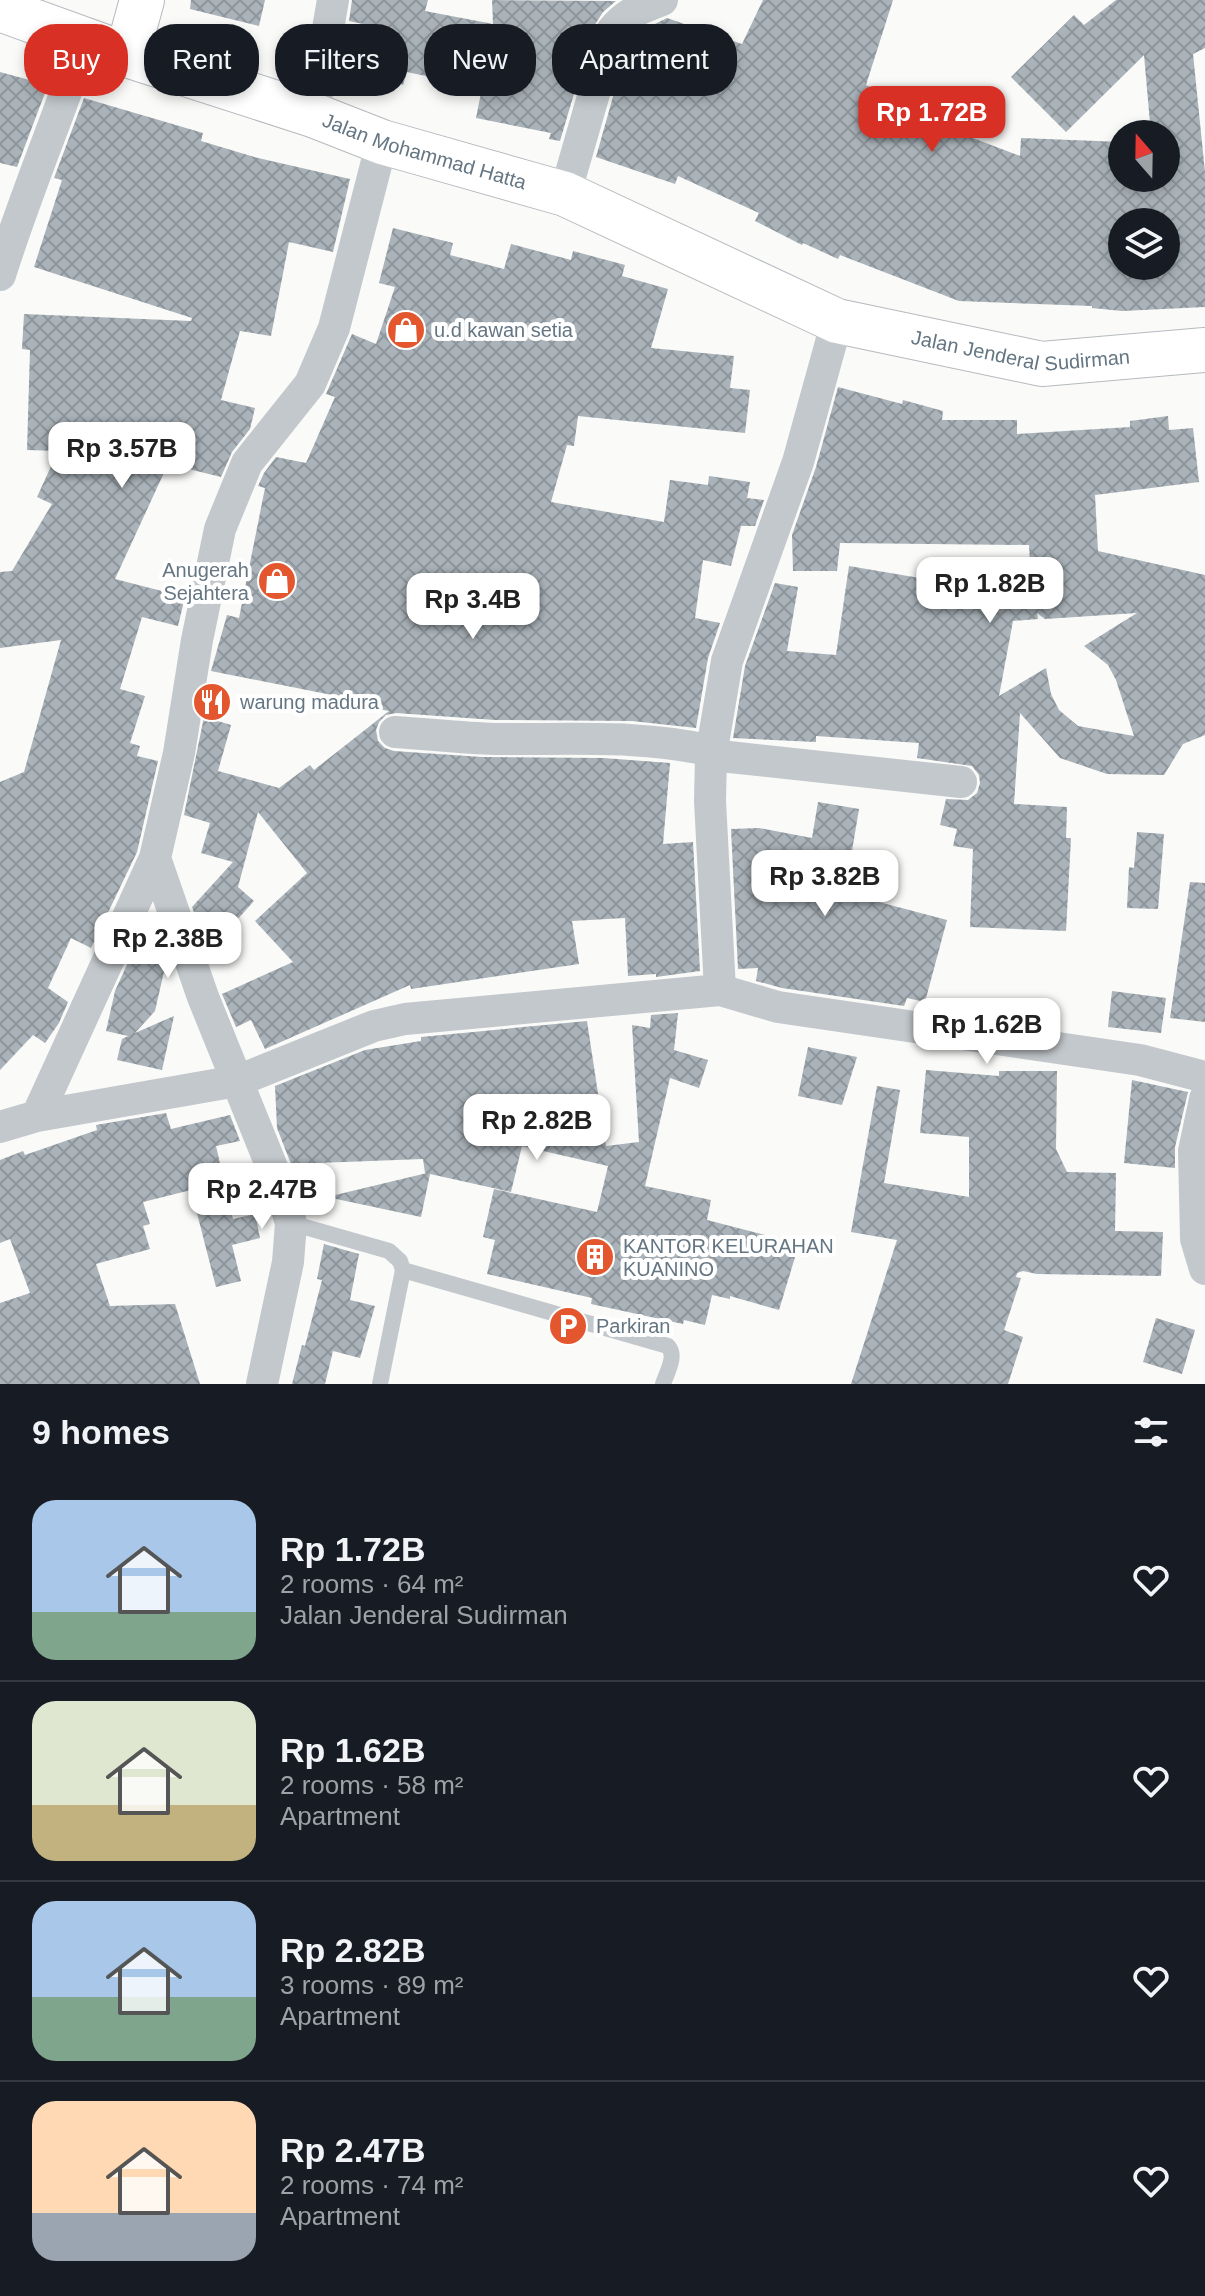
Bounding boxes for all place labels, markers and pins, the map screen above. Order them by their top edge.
pin: Rp 1.72B [849,86,1015,154]
shop icon: u.d kawan setia [385,309,427,351]
place label: u.d kawan setia [434,319,574,341]
pin: Rp 3.57B [39,422,205,490]
pin: Rp 1.82B [907,557,1073,625]
place label: Anugerah Sejahtera [162,559,250,604]
shop icon: Anugerah Sejahtera [256,560,298,602]
pin: Rp 3.4B [399,573,547,641]
restaurant icon: warung madura [191,681,233,723]
place label: warung madura [239,691,380,713]
pin: Rp 3.82B [742,850,908,918]
pin: Rp 2.38B [85,912,251,980]
pin: Rp 1.62B [904,998,1070,1066]
pin: Rp 2.82B [454,1094,620,1162]
pin: Rp 2.47B [179,1163,345,1231]
place label: KANTOR KELURAHAN KUANINO [623,1235,834,1280]
building icon: KANTOR KELURAHAN KUANINO [574,1236,616,1278]
parking icon: Parkiran [547,1305,589,1347]
place label: Parkiran [596,1315,670,1337]

